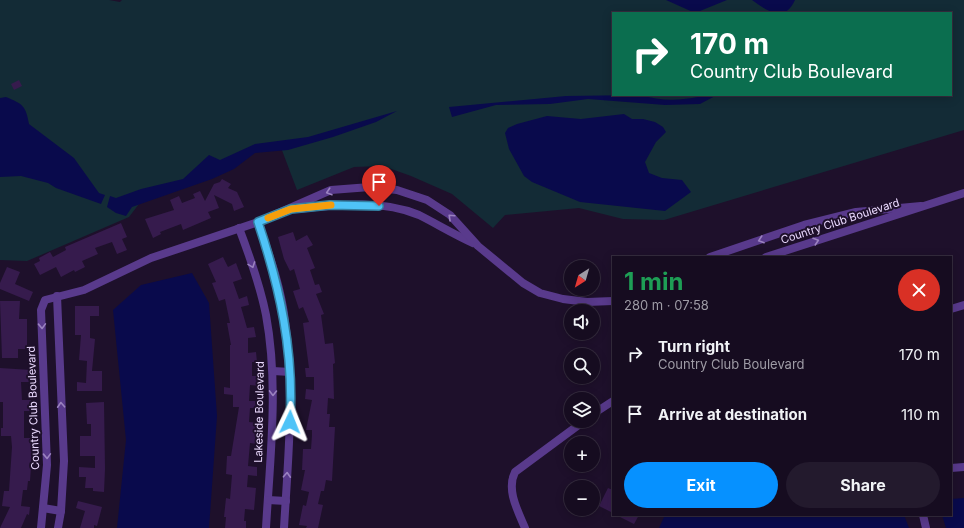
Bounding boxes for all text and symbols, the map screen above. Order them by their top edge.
text: 170 m [690,27,769,61]
icon: right [624,28,676,80]
text: Country Club Boulevard [690,61,893,82]
pin [362,165,396,206]
icon: arrive [368,171,390,193]
one-way arrow [326,187,333,196]
street label: Country Club Boulevard [779,195,901,247]
one-way arrow [448,215,456,222]
one-way arrow [757,235,764,243]
one-way arrow [813,237,820,246]
north arrow [564,260,600,296]
map controls [564,260,600,516]
one-way arrow [248,261,256,268]
text: 1 min [624,267,683,296]
button: close [898,269,940,311]
text: 280 m · 07:58 [624,297,709,313]
button: sound [564,304,600,340]
one-way arrow [38,323,46,329]
text: Turn right [658,337,730,356]
icon: right [624,343,646,365]
text: 170 m [899,345,940,364]
street label: Country Club Boulevard [24,346,42,470]
button: search [564,348,600,384]
text: Country Club Boulevard [658,356,805,372]
street label: Lakeside Boulevard [251,361,267,463]
one-way arrow [269,390,277,396]
button: layers [564,392,600,428]
position arrow [269,401,311,443]
one-way arrow [57,402,66,408]
icon: arrive [624,403,646,425]
text: Arrive at destination [658,405,807,424]
text: 110 m [901,405,940,424]
button: + [564,436,600,472]
one-way arrow [42,453,51,459]
button: Exit [624,462,778,508]
button: Share [786,462,940,508]
one-way arrow [283,472,292,478]
button: − [564,480,600,516]

